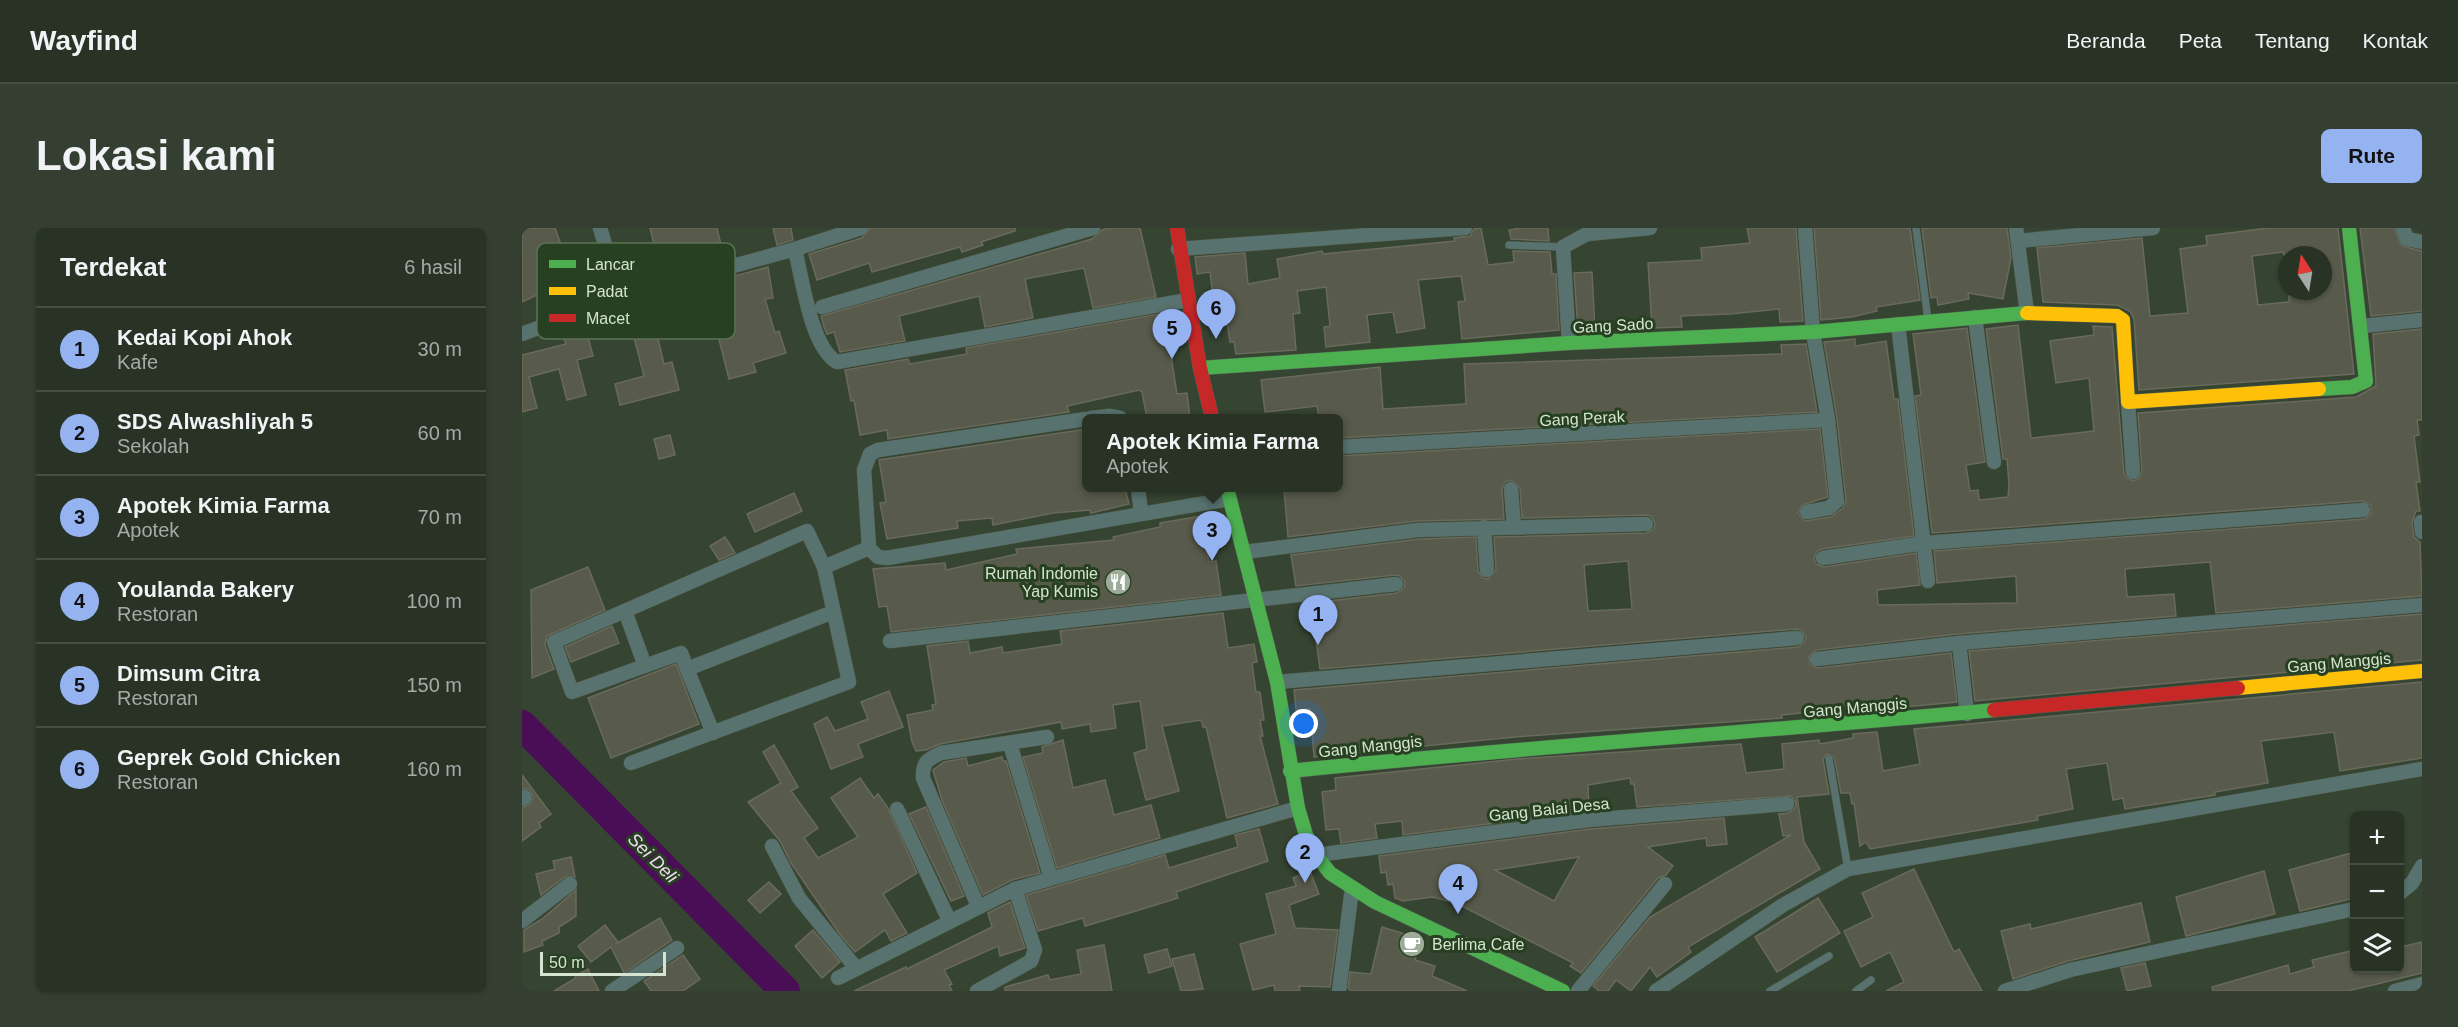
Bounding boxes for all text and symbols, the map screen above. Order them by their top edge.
text: Wayfind [30,25,138,56]
text: Beranda [2066,29,2146,52]
text: Peta [2179,29,2222,52]
text: Tentang [2255,29,2330,52]
text: Kontak [2363,29,2428,52]
button: Rute [2321,129,2422,183]
text: Lokasi kami [36,132,276,179]
legend [537,243,735,339]
north arrow [2278,246,2332,300]
text: Terdekat [60,252,166,282]
text: 6 hasil [404,256,462,278]
text: Lancar [586,256,636,273]
text: Padat [586,283,628,300]
pin: 6 [1196,290,1236,339]
text: Macet [586,310,630,327]
pin: 5 [1152,310,1192,359]
street label: Gang Sado [1572,315,1654,336]
text: Kedai Kopi Ahok [117,325,292,350]
text: 1 [74,338,85,360]
text: 30 m [418,338,462,360]
text: Kafe [117,351,158,373]
street label: Gang Perak [1539,408,1626,429]
text: SDS Alwashliyah 5 [117,409,313,434]
popup [1082,414,1343,492]
text: 2 [74,422,85,444]
text: 60 m [418,422,462,444]
text: Apotek Kimia Farma [1106,429,1319,454]
text: Sekolah [117,435,189,457]
text: Apotek [1106,455,1168,477]
text: Apotek Kimia Farma [117,493,330,518]
text: 3 [74,506,85,528]
text: 70 m [418,506,462,528]
pin: 3 [1192,512,1232,561]
text: Apotek [117,519,179,541]
place label: Rumah Indomie Yap Kumis [985,565,1098,600]
restaurant icon: Rumah Indomie Yap Kumis [1103,567,1133,597]
text: Youlanda Bakery [117,577,294,602]
text: 4 [74,590,85,612]
text: 100 m [406,590,462,612]
pin: 1 [1298,596,1338,645]
text: Restoran [117,603,198,625]
street label: Gang Manggis [2286,649,2392,676]
text: Dimsum Citra [117,661,260,686]
text: 5 [74,674,85,696]
text: 150 m [406,674,462,696]
text: Restoran [117,687,198,709]
street label: Gang Manggis [1802,694,1908,721]
your location [1289,709,1318,738]
street label: Gang Manggis [1317,733,1423,760]
text: Geprek Gold Chicken [117,745,341,770]
text: 6 [74,758,85,780]
text: 160 m [406,758,462,780]
text: Restoran [117,771,198,793]
street label: Gang Balai Desa [1488,795,1610,824]
map controls [2350,811,2404,973]
button: + [2350,811,2404,865]
water label: Sei Deli [624,829,683,888]
pin: 2 [1286,834,1324,883]
pin: 4 [1438,864,1478,914]
button: − [2350,865,2404,919]
button: layers [2350,919,2404,973]
cafe icon: Berlima Cafe [1397,929,1427,959]
place label: Berlima Cafe [1432,936,1525,953]
scale bar [540,949,666,976]
text: 50 m [549,954,585,971]

